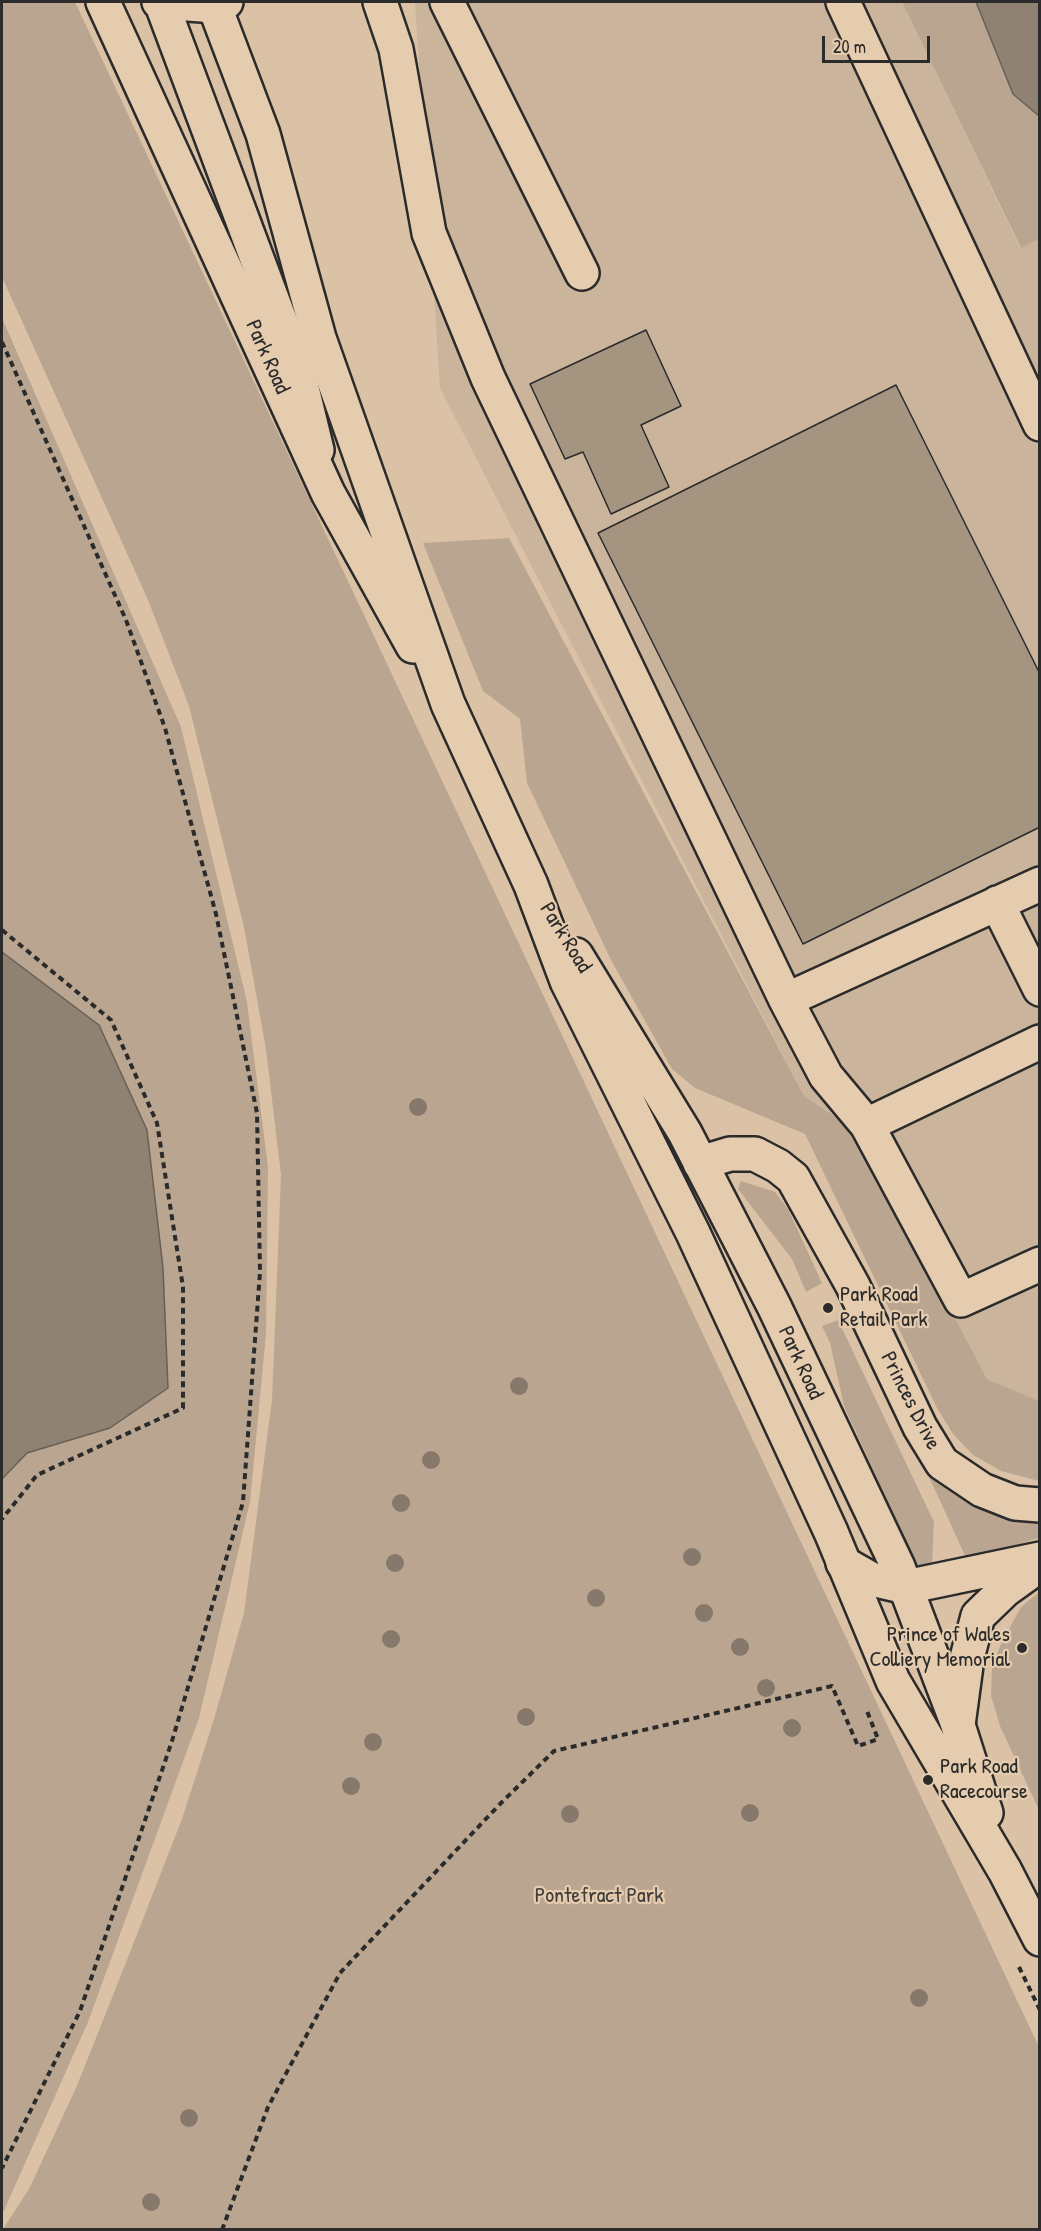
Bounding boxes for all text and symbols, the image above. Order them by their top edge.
scale bar [825,24,933,62]
text: 20 m [833,34,866,59]
street label: Park Road [239,316,295,398]
street label: Park Road [533,898,597,978]
place label: Park Road Retail Park [840,1282,928,1334]
marker: Park Road Retail Park [821,1301,835,1315]
street label: Park Road [772,1322,828,1404]
street label: Princes Drive [874,1348,946,1454]
place label: Prince of Wales Colliery Memorial [870,1622,1010,1674]
marker: Prince of Wales Colliery Memorial [1015,1641,1029,1655]
place label: Park Road Racecourse [940,1754,1028,1806]
marker: Park Road Racecourse [921,1773,935,1787]
park label: Pontefract Park [535,1883,663,1909]

